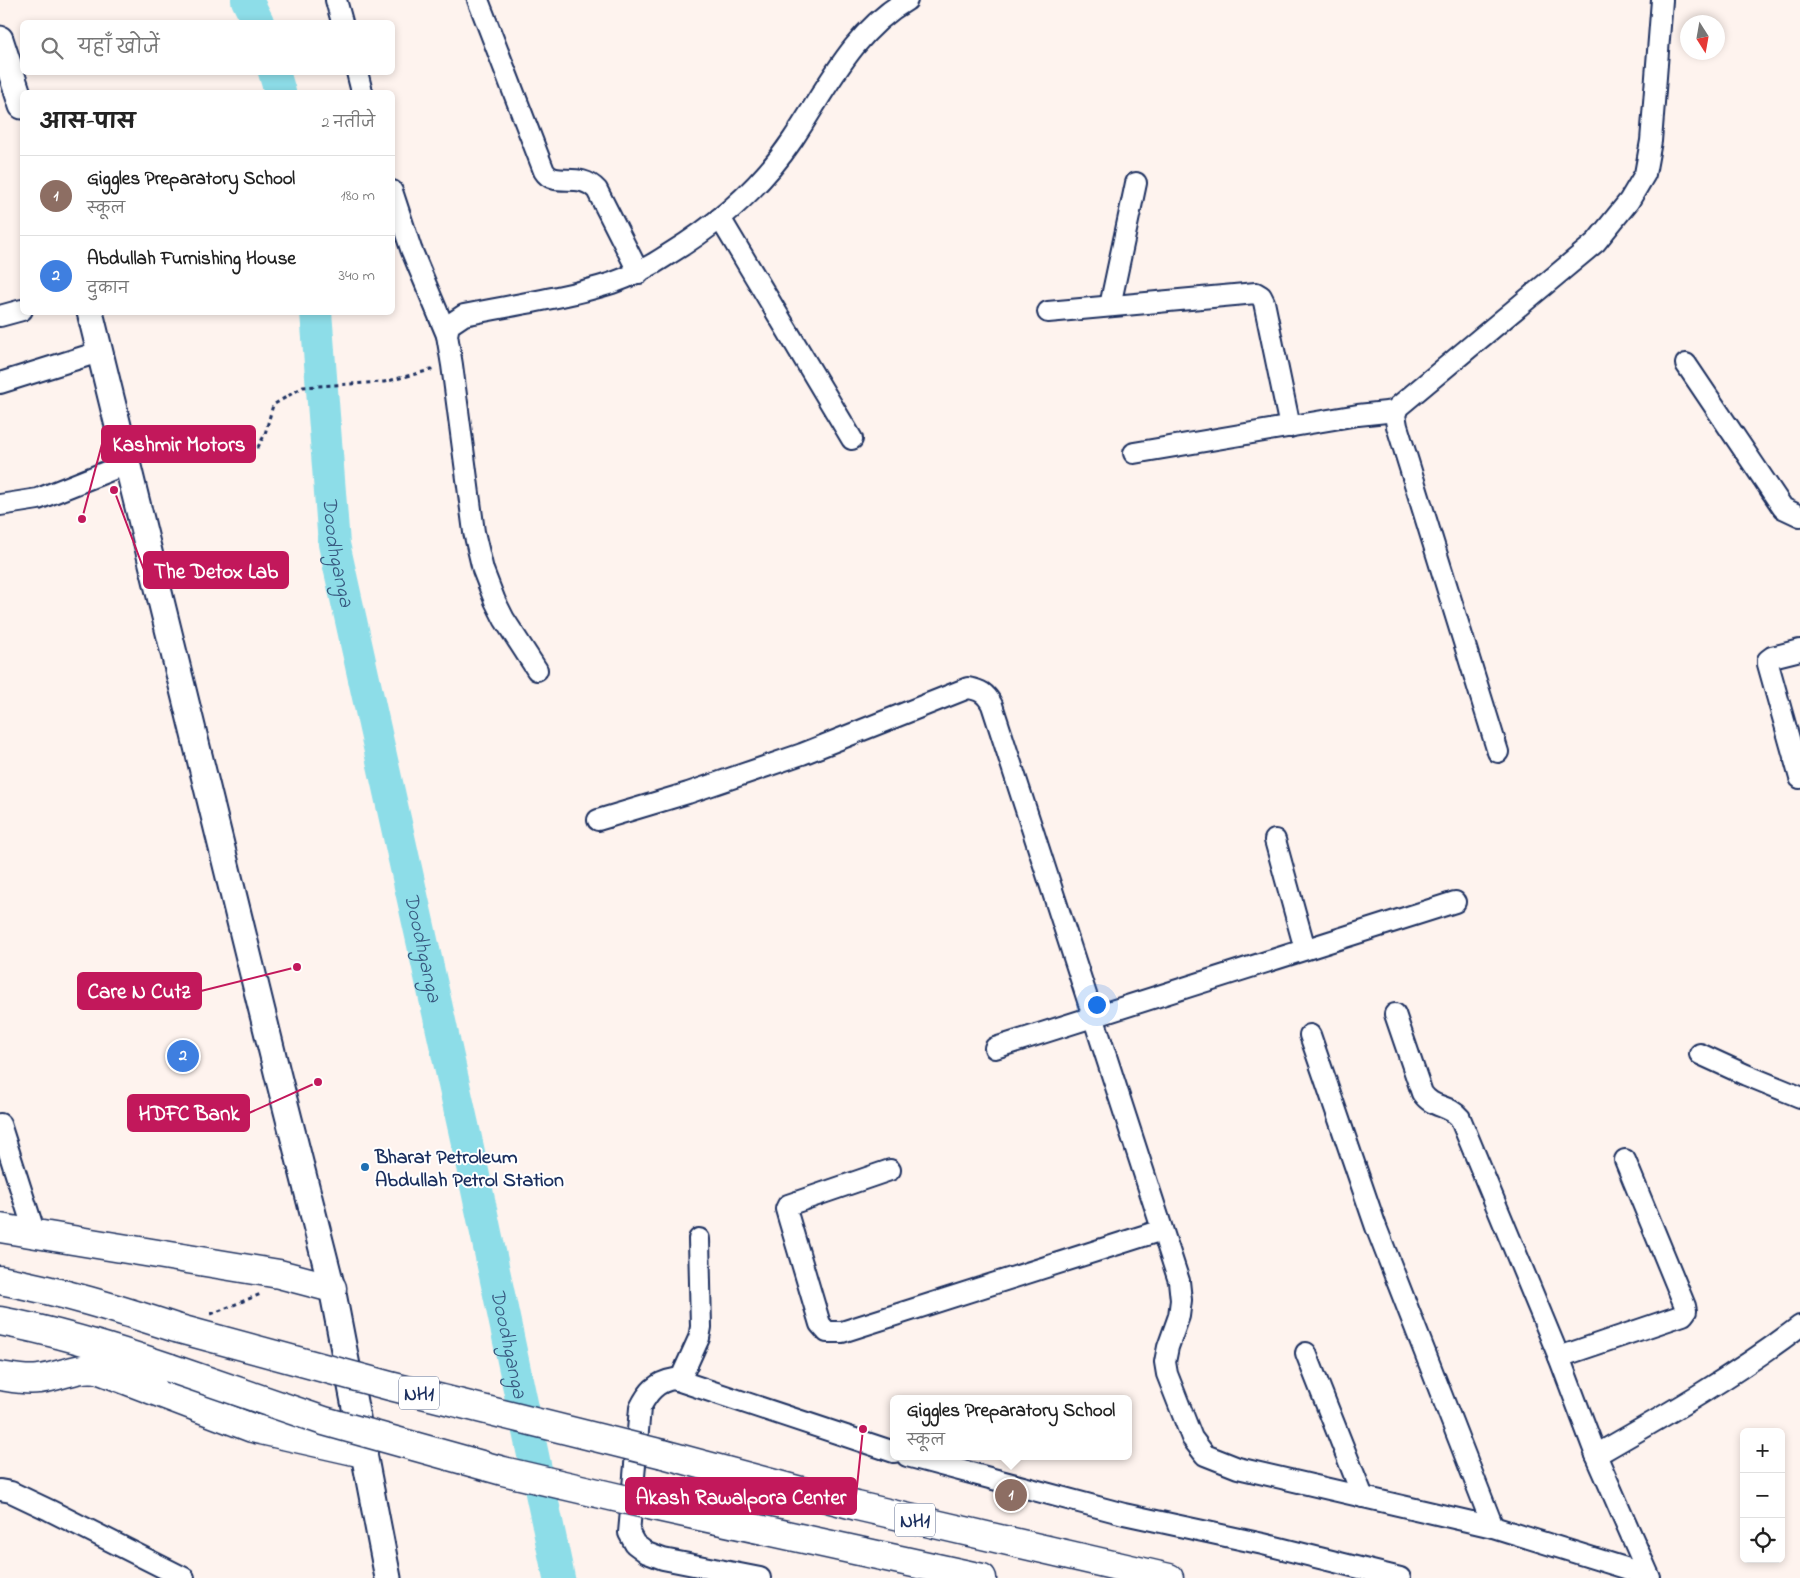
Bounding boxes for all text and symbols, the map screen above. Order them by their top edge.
north arrow [1680,15,1725,60]
search box [20,20,395,75]
icon: search [38,34,66,62]
text: यहाँ खोजें [78,35,160,62]
text: आस-पास [40,108,135,138]
text: 2 नतीजे [322,111,375,135]
text: Giggles Preparatory School [87,166,295,193]
text: 1 [53,184,59,208]
text: 180 m [341,184,375,208]
text: स्कूल [87,197,125,221]
text: Abdullah Furnishing House [87,246,296,273]
text: 2 [52,264,60,288]
text: 340 m [338,264,375,288]
text: दुकान [87,277,129,301]
callout: Kashmir Motors [102,426,255,462]
text: Kashmir Motors [113,431,246,461]
water label: Doodhganga [313,496,361,611]
callout: The Detox Lab [144,552,288,588]
text: The Detox Lab [154,558,279,588]
water label: Doodhganga [395,890,448,1006]
callout: Care N Cutz [78,973,201,1009]
text: Care N Cutz [88,978,192,1008]
your location [1084,992,1110,1018]
pin: 2 [167,1037,199,1075]
callout: HDFC Bank [128,1095,249,1131]
text: HDFC Bank [139,1100,240,1130]
place label: Bharat Petroleum Abdullah Petrol Station [374,1144,564,1196]
marker: Bharat Petroleum Abdullah Petrol Station [359,1161,371,1173]
water label: Doodhganga [481,1286,534,1402]
road number: NH1 [399,1376,439,1410]
popup [890,1395,1132,1460]
text: Giggles Preparatory School [907,1398,1115,1425]
map controls [1740,1428,1785,1563]
button: + [1740,1428,1785,1473]
text: स्कूल [907,1429,945,1453]
button: − [1740,1473,1785,1518]
pin: 1 [995,1476,1027,1514]
callout: Akash Rawalpora Center [626,1478,856,1514]
text: Akash Rawalpora Center [636,1484,847,1514]
road number: NH1 [895,1504,935,1536]
button: locate [1740,1518,1785,1563]

